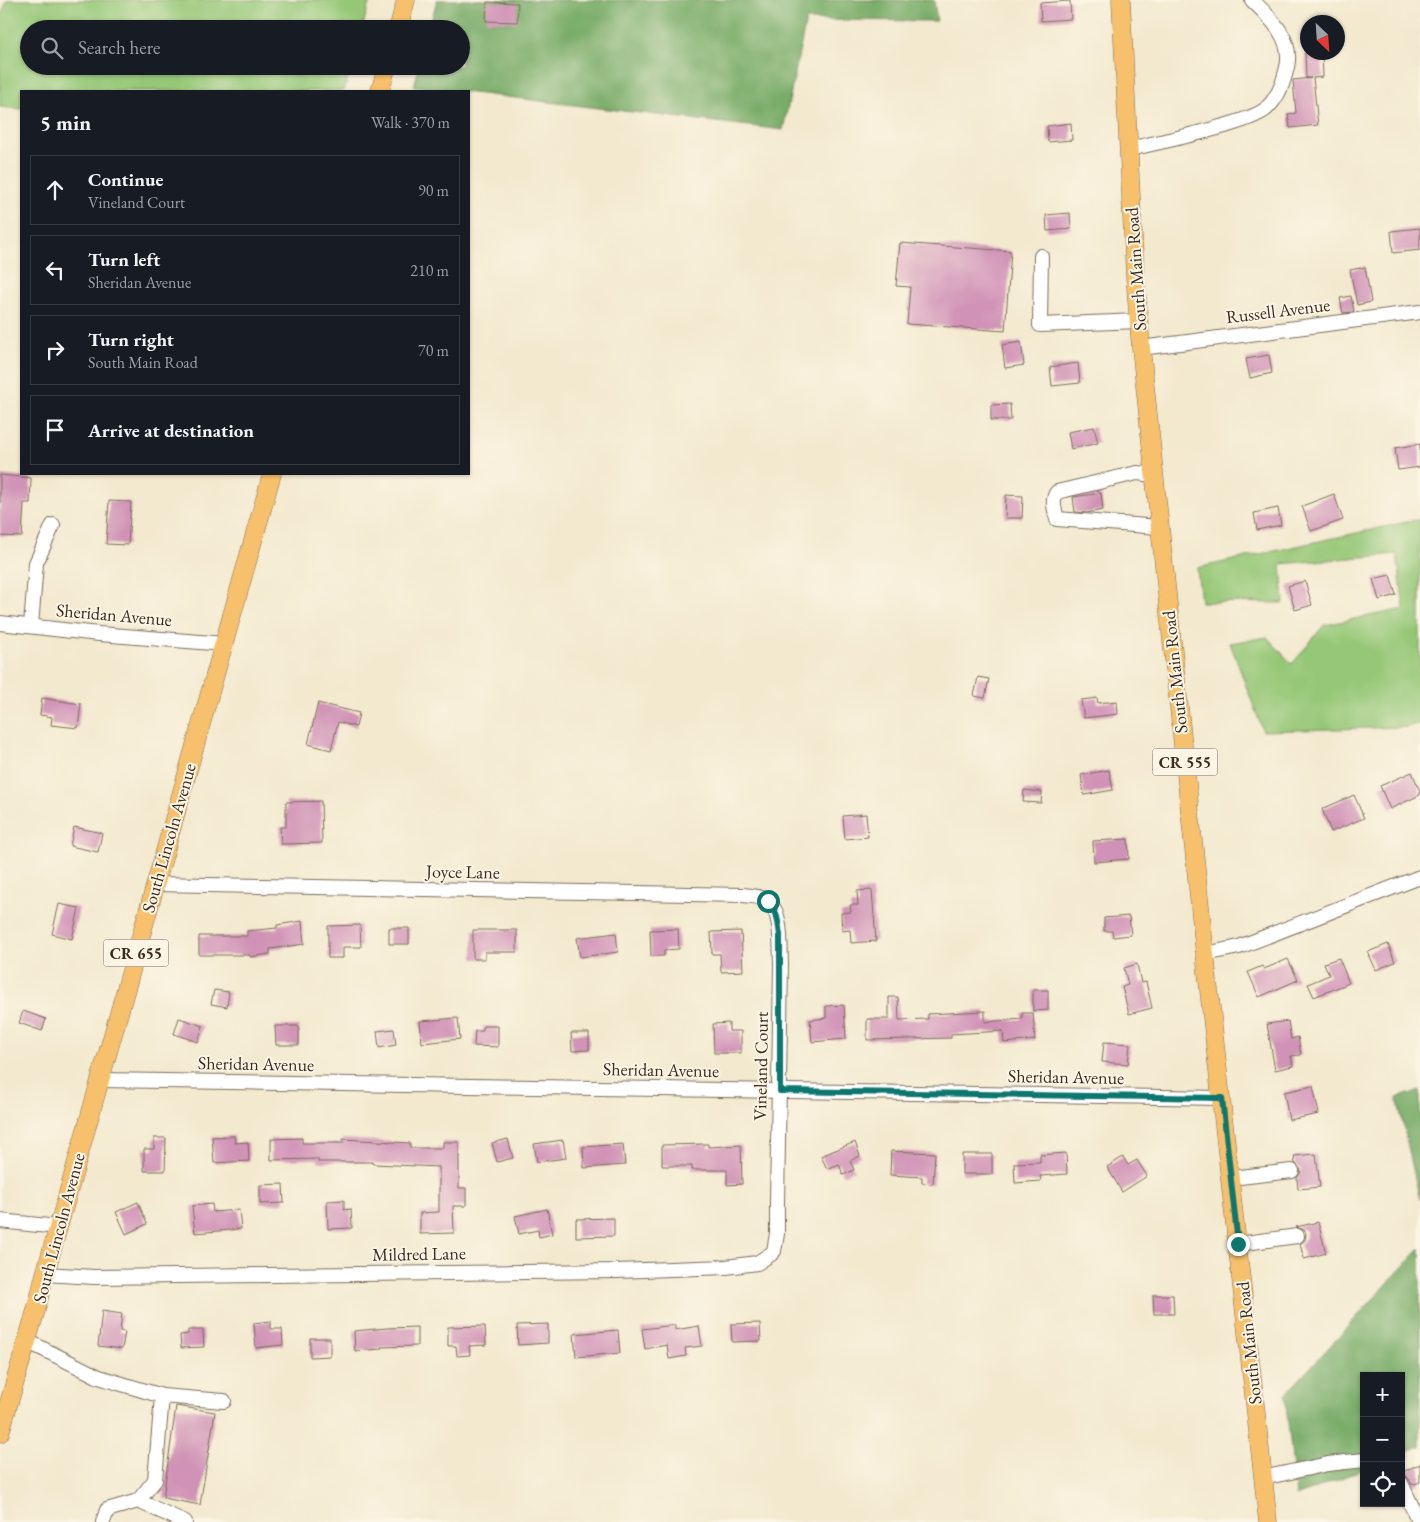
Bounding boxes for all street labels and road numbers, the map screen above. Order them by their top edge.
street label: South Main Road [1120,206,1151,331]
street label: Russell Avenue [1224,293,1331,328]
street label: Sheridan Avenue [55,598,173,631]
street label: South Main Road [1157,609,1192,735]
road number: CR 555 [1152,749,1218,776]
street label: South Lincoln Avenue [136,760,201,915]
street label: Joyce Lane [424,859,500,884]
road number: CR 655 [104,940,168,966]
street label: Vineland Court [748,1011,773,1121]
street label: Sheridan Avenue [198,1051,314,1076]
street label: Sheridan Avenue [603,1057,719,1082]
street label: Sheridan Avenue [1008,1064,1124,1089]
street label: South Lincoln Avenue [27,1150,90,1305]
street label: Mildred Lane [372,1241,466,1266]
street label: South Main Road [1231,1280,1266,1406]

